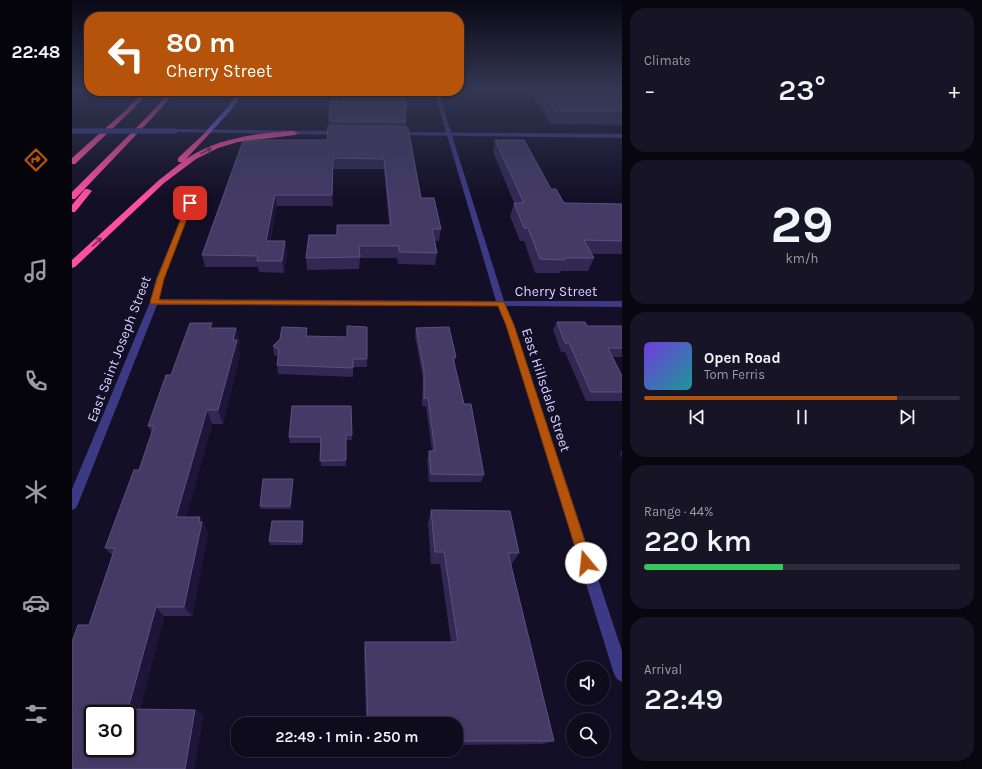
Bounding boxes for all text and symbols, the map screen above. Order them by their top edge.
text: 80 m [166,26,235,59]
icon: left [100,28,152,80]
text: 22:48 [12,41,60,63]
text: Climate [644,53,690,68]
text: Cherry Street [166,60,272,82]
text: 23° [778,72,826,108]
text: − [644,78,656,104]
text: + [948,78,960,104]
icon: directions [22,146,50,174]
one-way arrow [200,147,212,154]
pin [173,186,207,220]
icon: arrive [179,192,201,214]
text: 29 [770,194,834,255]
one-way arrow [92,237,102,246]
text: km/h [786,251,818,266]
icon: music [22,257,50,285]
street label: East Saint Joseph Street [83,274,155,424]
street label: Cherry Street [515,283,597,300]
street label: East Hillsdale Street [518,326,574,454]
text: Open Road [704,349,781,367]
icon: phone [22,367,50,395]
text: Tom Ferris [704,367,765,382]
icon: previous [686,406,708,428]
icon: pause [791,406,813,428]
icon: next [896,406,918,428]
icon: climate [22,478,50,506]
text: Range · 44% [644,504,713,519]
text: 220 km [644,523,752,559]
position arrow [565,542,607,584]
icon: car [22,589,50,617]
map controls [566,661,610,757]
button: sound [566,661,610,705]
text: Arrival [644,662,682,677]
text: 22:49 [644,681,723,717]
icon: filters [22,700,50,728]
speed limit sign: 30 [84,705,136,757]
button: search [566,713,610,757]
text: 22:49 · 1 min · 250 m [276,728,418,746]

